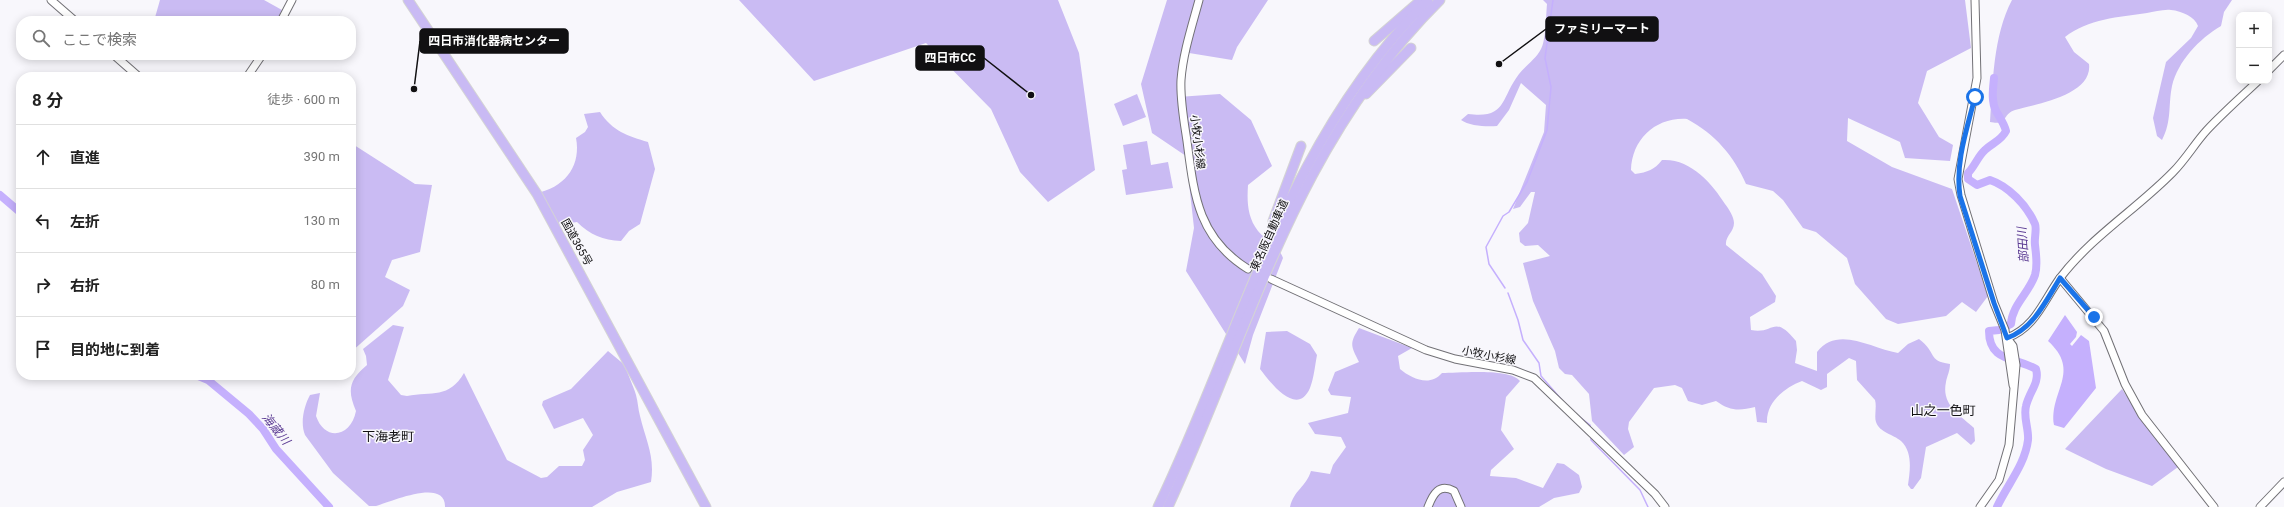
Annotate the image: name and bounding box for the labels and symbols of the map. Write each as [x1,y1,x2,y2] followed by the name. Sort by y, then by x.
[1546,17,1658,41] callout: ファミリーマート
[1554,22,1650,36] text: ファミリーマート
[420,29,568,53] callout: 四日市消化器病センター
[428,34,560,48] text: 四日市消化器病センター
[916,46,984,70] callout: 四日市CC
[924,51,976,65] text: 四日市CC
[1966,88,1984,106] route start
[1188,114,1207,170] street label: 小牧小杉線
[1248,197,1291,273] street label: 東名阪自動車道
[558,217,595,268] street label: 国道365号
[2015,225,2031,263] water label: 部田川
[2085,308,2103,326] route end
[1461,344,1517,367] street label: 小牧小杉線
[1910,403,1976,418] district label: 山之一色町
[259,411,294,449] water label: 海蔵川
[362,429,414,444] district label: 下海老町

